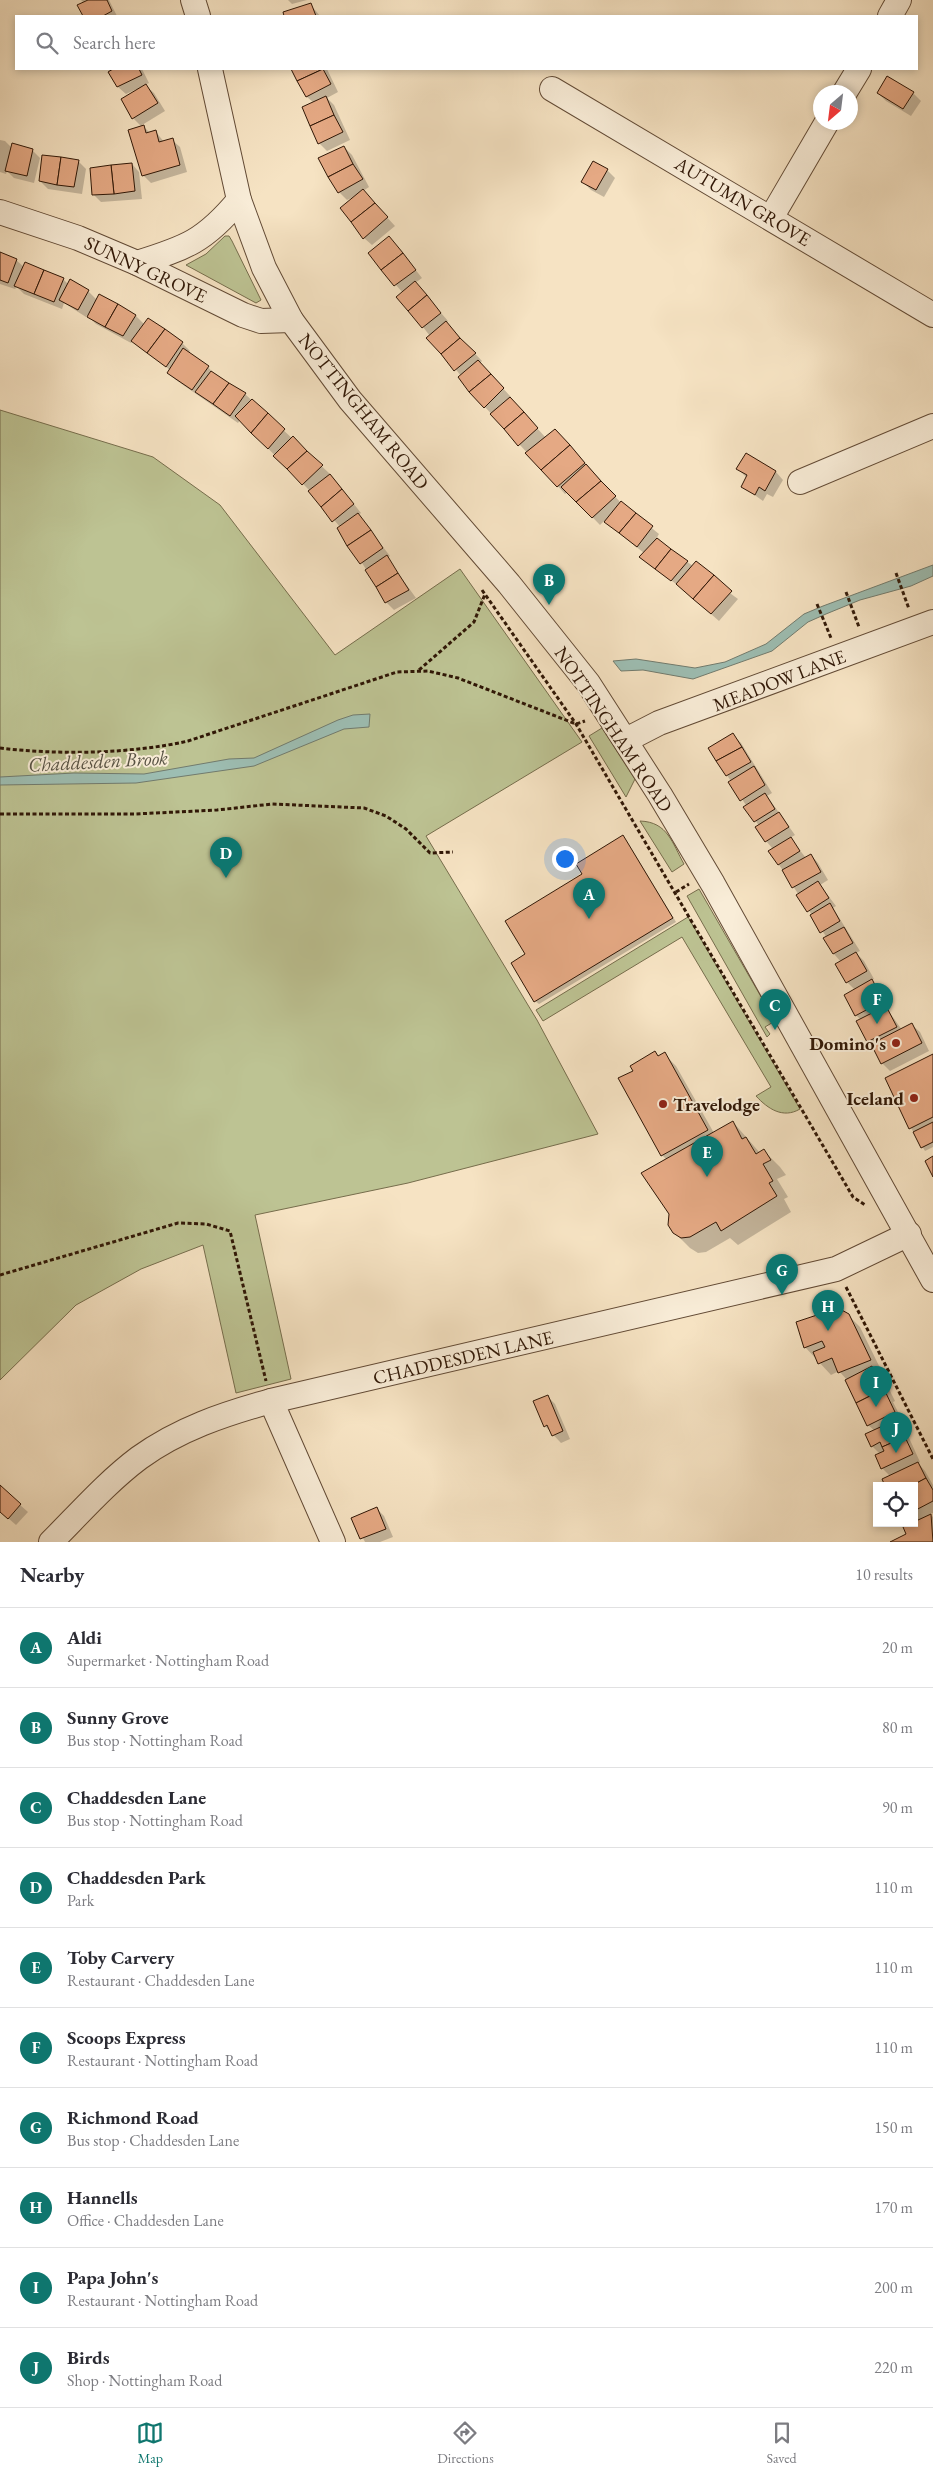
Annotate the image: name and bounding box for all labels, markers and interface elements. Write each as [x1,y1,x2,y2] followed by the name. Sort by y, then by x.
[15,15,918,70] search box
[33,29,61,57] icon: search
[73,30,155,55] text: Search here
[813,85,858,130] north arrow
[669,150,816,252] street label: AUTUMN GROVE
[80,230,211,309] street label: SUNNY GROVE
[293,328,434,495] street label: NOTTINGHAM ROAD
[533,564,565,605] pin: B
[549,642,678,817] street label: NOTTINGHAM ROAD
[709,644,849,717] street label: MEADOW LANE
[28,744,168,778] water label: Chaddesden Brook
[210,837,242,878] pin: D
[552,846,578,872] your location
[573,878,605,919] pin: A
[861,983,893,1024] pin: F
[759,989,791,1030] pin: C
[809,1031,886,1056] place label: Domino's
[890,1037,902,1049] marker: Domino's
[846,1086,904,1111] place label: Iceland
[673,1092,760,1117] place label: Travelodge
[908,1092,920,1104] marker: Iceland
[657,1098,669,1110] marker: Travelodge
[691,1136,723,1177] pin: E
[766,1254,798,1295] pin: G
[812,1290,844,1331] pin: H
[371,1325,556,1390] street label: CHADDESDEN LANE
[860,1366,892,1407] pin: I
[880,1412,912,1453] pin: J
[873,1482,918,1527] map controls
[873,1482,918,1527] button: locate
[20,1561,84,1588] text: Nearby
[855,1564,913,1585] text: 10 results
[67,1625,102,1650] text: Aldi
[30,1637,42,1658] text: A
[882,1637,913,1658] text: 20 m
[67,1650,269,1671] text: Supermarket · Nottingham Road
[67,1705,169,1730] text: Sunny Grove
[31,1717,41,1738] text: B
[882,1717,913,1738] text: 80 m
[67,1730,243,1751] text: Bus stop · Nottingham Road
[67,1785,206,1810] text: Chaddesden Lane
[30,1797,42,1818] text: C
[882,1797,913,1818] text: 90 m
[67,1810,243,1831] text: Bus stop · Nottingham Road
[67,1865,206,1890] text: Chaddesden Park
[30,1877,42,1898] text: D
[874,1877,913,1898] text: 110 m
[67,1890,94,1911] text: Park
[67,1945,174,1970] text: Toby Carvery
[31,1957,41,1978] text: E
[874,1957,913,1978] text: 110 m
[67,1970,254,1991] text: Restaurant · Chaddesden Lane
[67,2025,186,2050] text: Scoops Express
[32,2037,40,2058] text: F
[874,2037,913,2058] text: 110 m
[67,2050,258,2071] text: Restaurant · Nottingham Road
[67,2105,199,2130] text: Richmond Road
[30,2117,42,2138] text: G
[874,2117,913,2138] text: 150 m
[67,2130,239,2151] text: Bus stop · Chaddesden Lane
[67,2185,138,2210] text: Hannells
[30,2197,42,2218] text: H
[874,2197,913,2218] text: 170 m
[67,2210,224,2231] text: Office · Chaddesden Lane
[67,2265,158,2290] text: Papa John's
[33,2277,39,2298] text: I
[874,2277,913,2298] text: 200 m
[67,2290,258,2311] text: Restaurant · Nottingham Road
[67,2345,109,2370] text: Birds
[33,2357,39,2378] text: J
[874,2357,913,2378] text: 220 m
[67,2370,222,2391] text: Shop · Nottingham Road
[136,2419,164,2467] tab: Map
[437,2419,494,2467] tab: Directions
[767,2419,797,2467] tab: Saved

